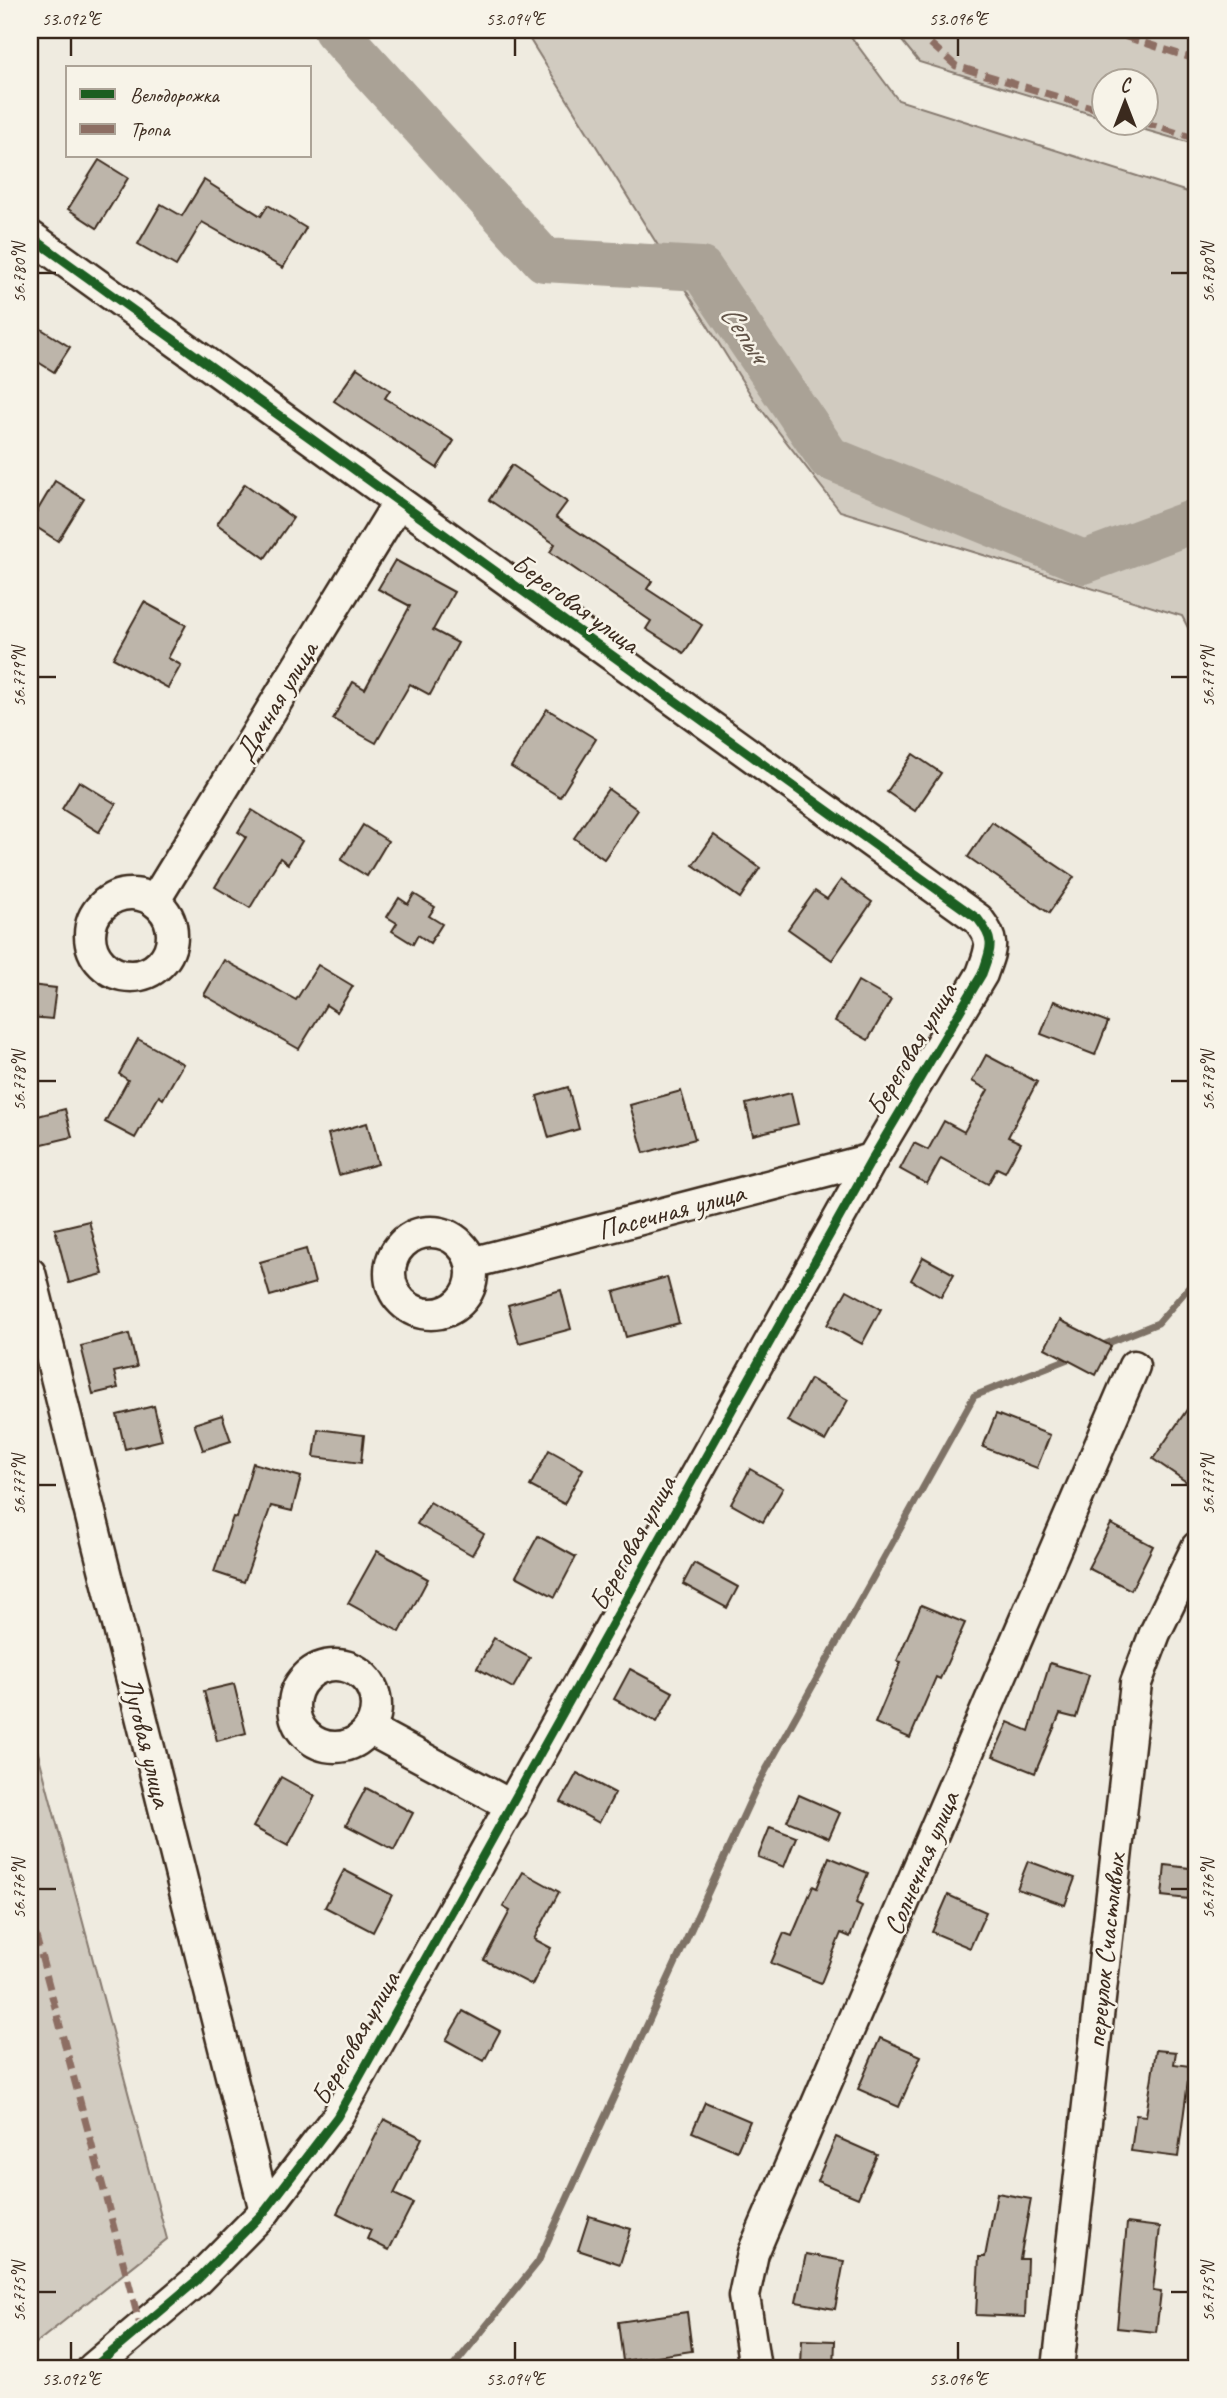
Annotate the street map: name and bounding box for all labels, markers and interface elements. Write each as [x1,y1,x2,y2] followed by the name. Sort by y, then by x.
[42,8,103,30] text: 53.092°E
[486,8,547,30] text: 53.094°E
[929,8,990,30] text: 53.096°E
[66,66,312,158] legend
[1090,66,1160,136] north arrow
[1120,74,1132,98] text: С
[130,82,220,108] text: Велодорожка
[130,116,171,142] text: Тропа
[8,240,30,303] text: 56.780°N
[1197,240,1219,303] text: 56.780°N
[712,297,781,374] water label: Сепыч
[506,545,648,662] street label: Береговая улица
[227,632,327,767] street label: Дачная улица
[8,644,30,707] text: 56.779°N
[1197,644,1219,707] text: 56.779°N
[858,975,965,1122] street label: Береговая улица
[8,1048,30,1111] text: 56.778°N
[1197,1048,1219,1111] text: 56.778°N
[594,1174,750,1247] street label: Пасечная улица
[8,1452,30,1515] text: 56.777°N
[1197,1452,1219,1515] text: 56.777°N
[581,1468,684,1617] street label: Береговая улица
[114,1673,181,1812] street label: Луговая улица
[875,1784,968,1940] street label: Солнечная улица
[1077,1850,1133,2050] street label: переулок Счастливых
[8,1856,30,1919] text: 56.776°N
[1197,1856,1219,1919] text: 56.776°N
[303,1963,408,2111] street label: Береговая улица
[8,2259,30,2322] text: 56.775°N
[1197,2259,1219,2322] text: 56.775°N
[42,2368,103,2390] text: 53.092°E
[486,2368,547,2390] text: 53.094°E
[929,2368,990,2390] text: 53.096°E

